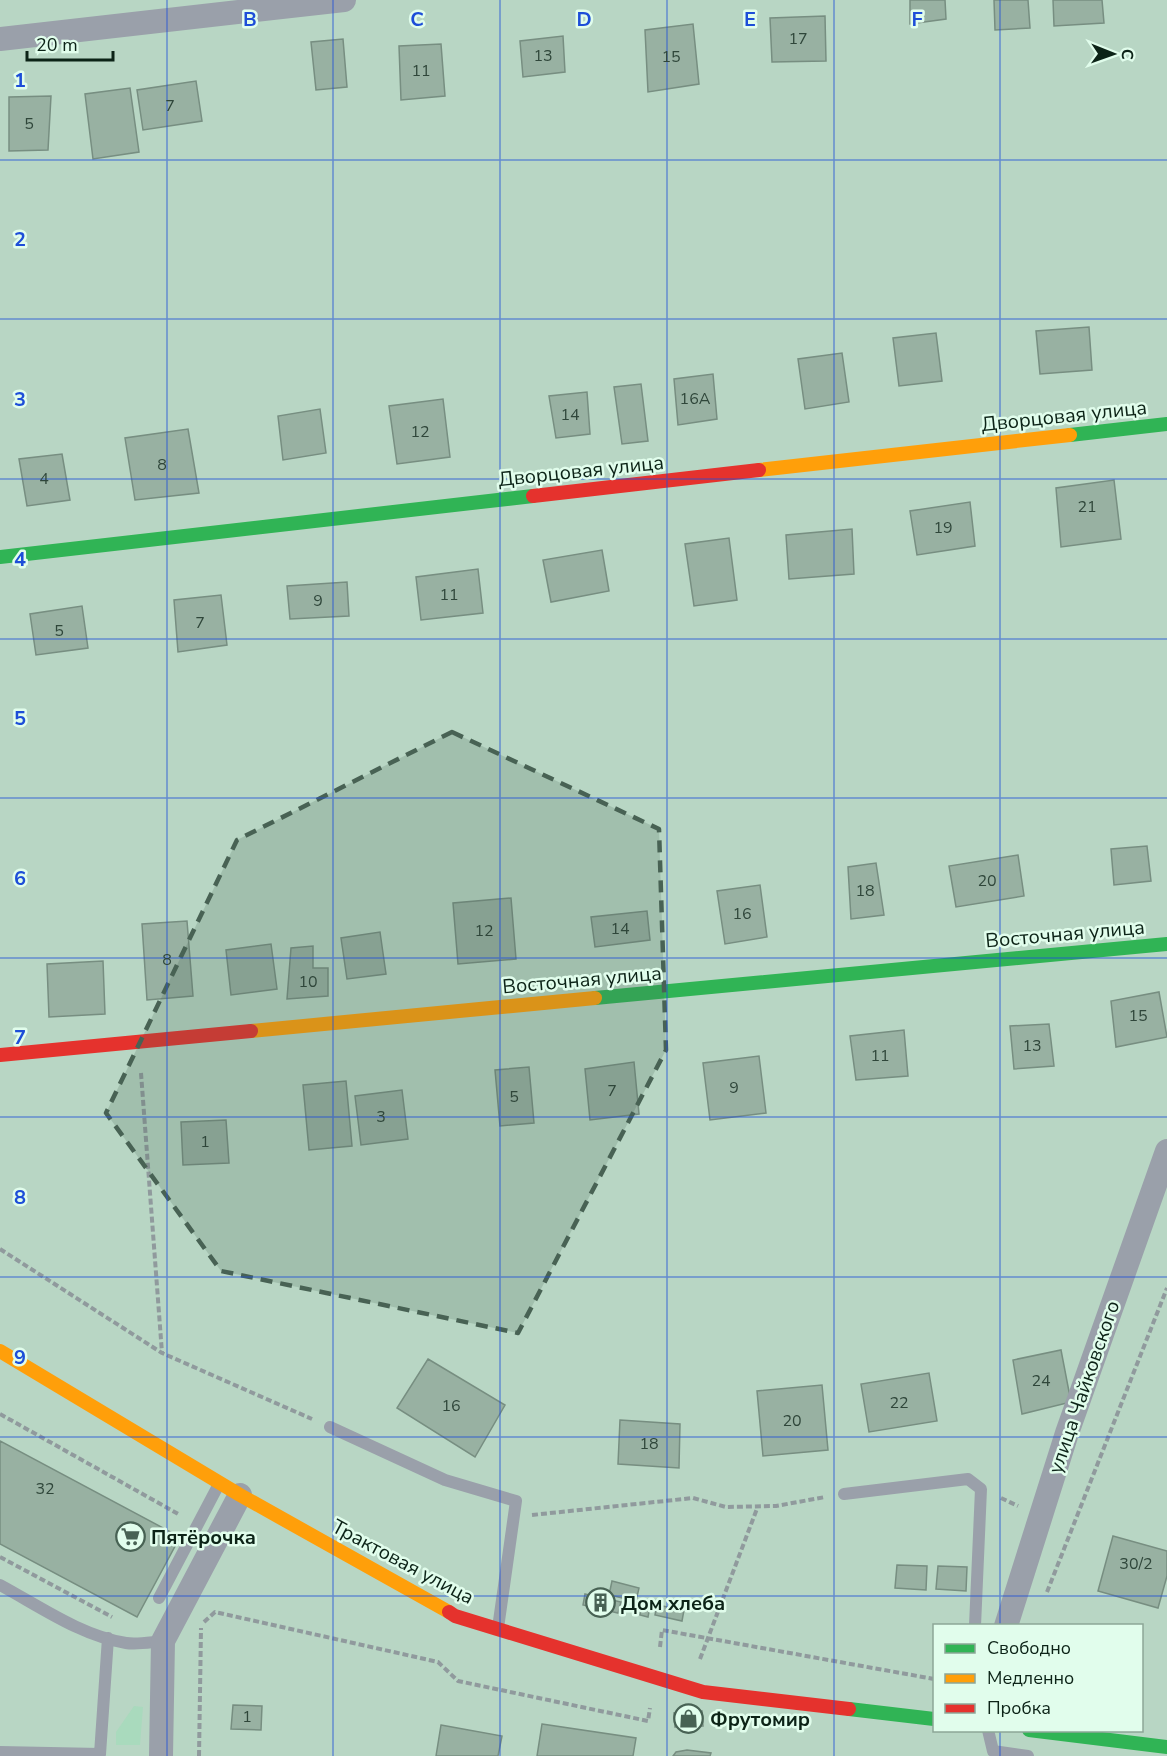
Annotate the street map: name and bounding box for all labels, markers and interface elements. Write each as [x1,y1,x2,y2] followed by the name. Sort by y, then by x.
[243,6,257,33] text: B
[410,6,424,33] text: C
[576,6,592,33] text: D
[744,6,756,33] text: E
[911,6,923,33] text: F
[27,24,112,62] scale bar
[1083,24,1143,84] north arrow
[788,28,808,50] house number: 17
[36,33,78,57] text: 20 m
[533,45,553,67] house number: 13
[661,46,681,68] house number: 15
[1116,49,1138,60] text: С
[411,60,431,82] house number: 11
[14,67,26,94] text: 1
[165,95,175,117] house number: 7
[24,113,34,135] house number: 5
[14,226,26,253] text: 2
[14,386,26,413] text: 3
[680,388,711,410] house number: 16А
[980,394,1148,438] street label: Дворцовая улица
[560,404,580,426] house number: 14
[410,421,430,443] house number: 12
[497,449,665,493] street label: Дворцовая улица
[157,454,167,476] house number: 8
[39,468,49,490] house number: 4
[1077,496,1097,518] house number: 21
[933,517,953,539] house number: 19
[14,546,26,573] text: 4
[439,584,459,606] house number: 11
[313,590,323,612] house number: 9
[195,612,205,634] house number: 7
[54,620,64,642] house number: 5
[14,705,26,732] text: 5
[14,865,26,892] text: 6
[977,870,997,892] house number: 20
[855,880,875,902] house number: 18
[732,903,752,925] house number: 16
[984,914,1146,954] street label: Восточная улица
[610,918,630,940] house number: 14
[474,920,494,942] house number: 12
[162,949,172,971] house number: 8
[501,960,663,1000] street label: Восточная улица
[298,971,318,993] house number: 10
[1128,1005,1148,1027] house number: 15
[14,1024,26,1051] text: 7
[1022,1035,1042,1057] house number: 13
[870,1045,890,1067] house number: 11
[729,1077,739,1099] house number: 9
[607,1080,617,1102] house number: 7
[509,1086,519,1108] house number: 5
[376,1106,386,1128] house number: 3
[200,1131,210,1153] house number: 1
[14,1184,26,1211] text: 8
[1042,1297,1126,1477] street label: улица Чайковского
[14,1344,26,1371] text: 9
[1031,1370,1051,1392] house number: 24
[889,1392,909,1414] house number: 22
[441,1395,461,1417] house number: 16
[782,1410,802,1432] house number: 20
[639,1433,659,1455] house number: 18
[35,1478,55,1500] house number: 32
[327,1513,479,1611] street label: Трактовая улица
[114,1521,146,1553] supermarket icon: Пятёрочка
[151,1524,256,1551] place label: Пятёрочка
[1119,1553,1153,1575] house number: 30/2
[584,1587,616,1619] building icon: Дом хлеба
[621,1590,725,1617] place label: Дом хлеба
[933,1624,1143,1732] legend
[987,1636,1071,1660] text: Свободно
[987,1666,1074,1690] text: Медленно
[987,1696,1051,1720] text: Пробка
[673,1703,705,1735] shop icon: Фрутомир
[242,1706,252,1728] house number: 1
[710,1706,810,1733] place label: Фрутомир

